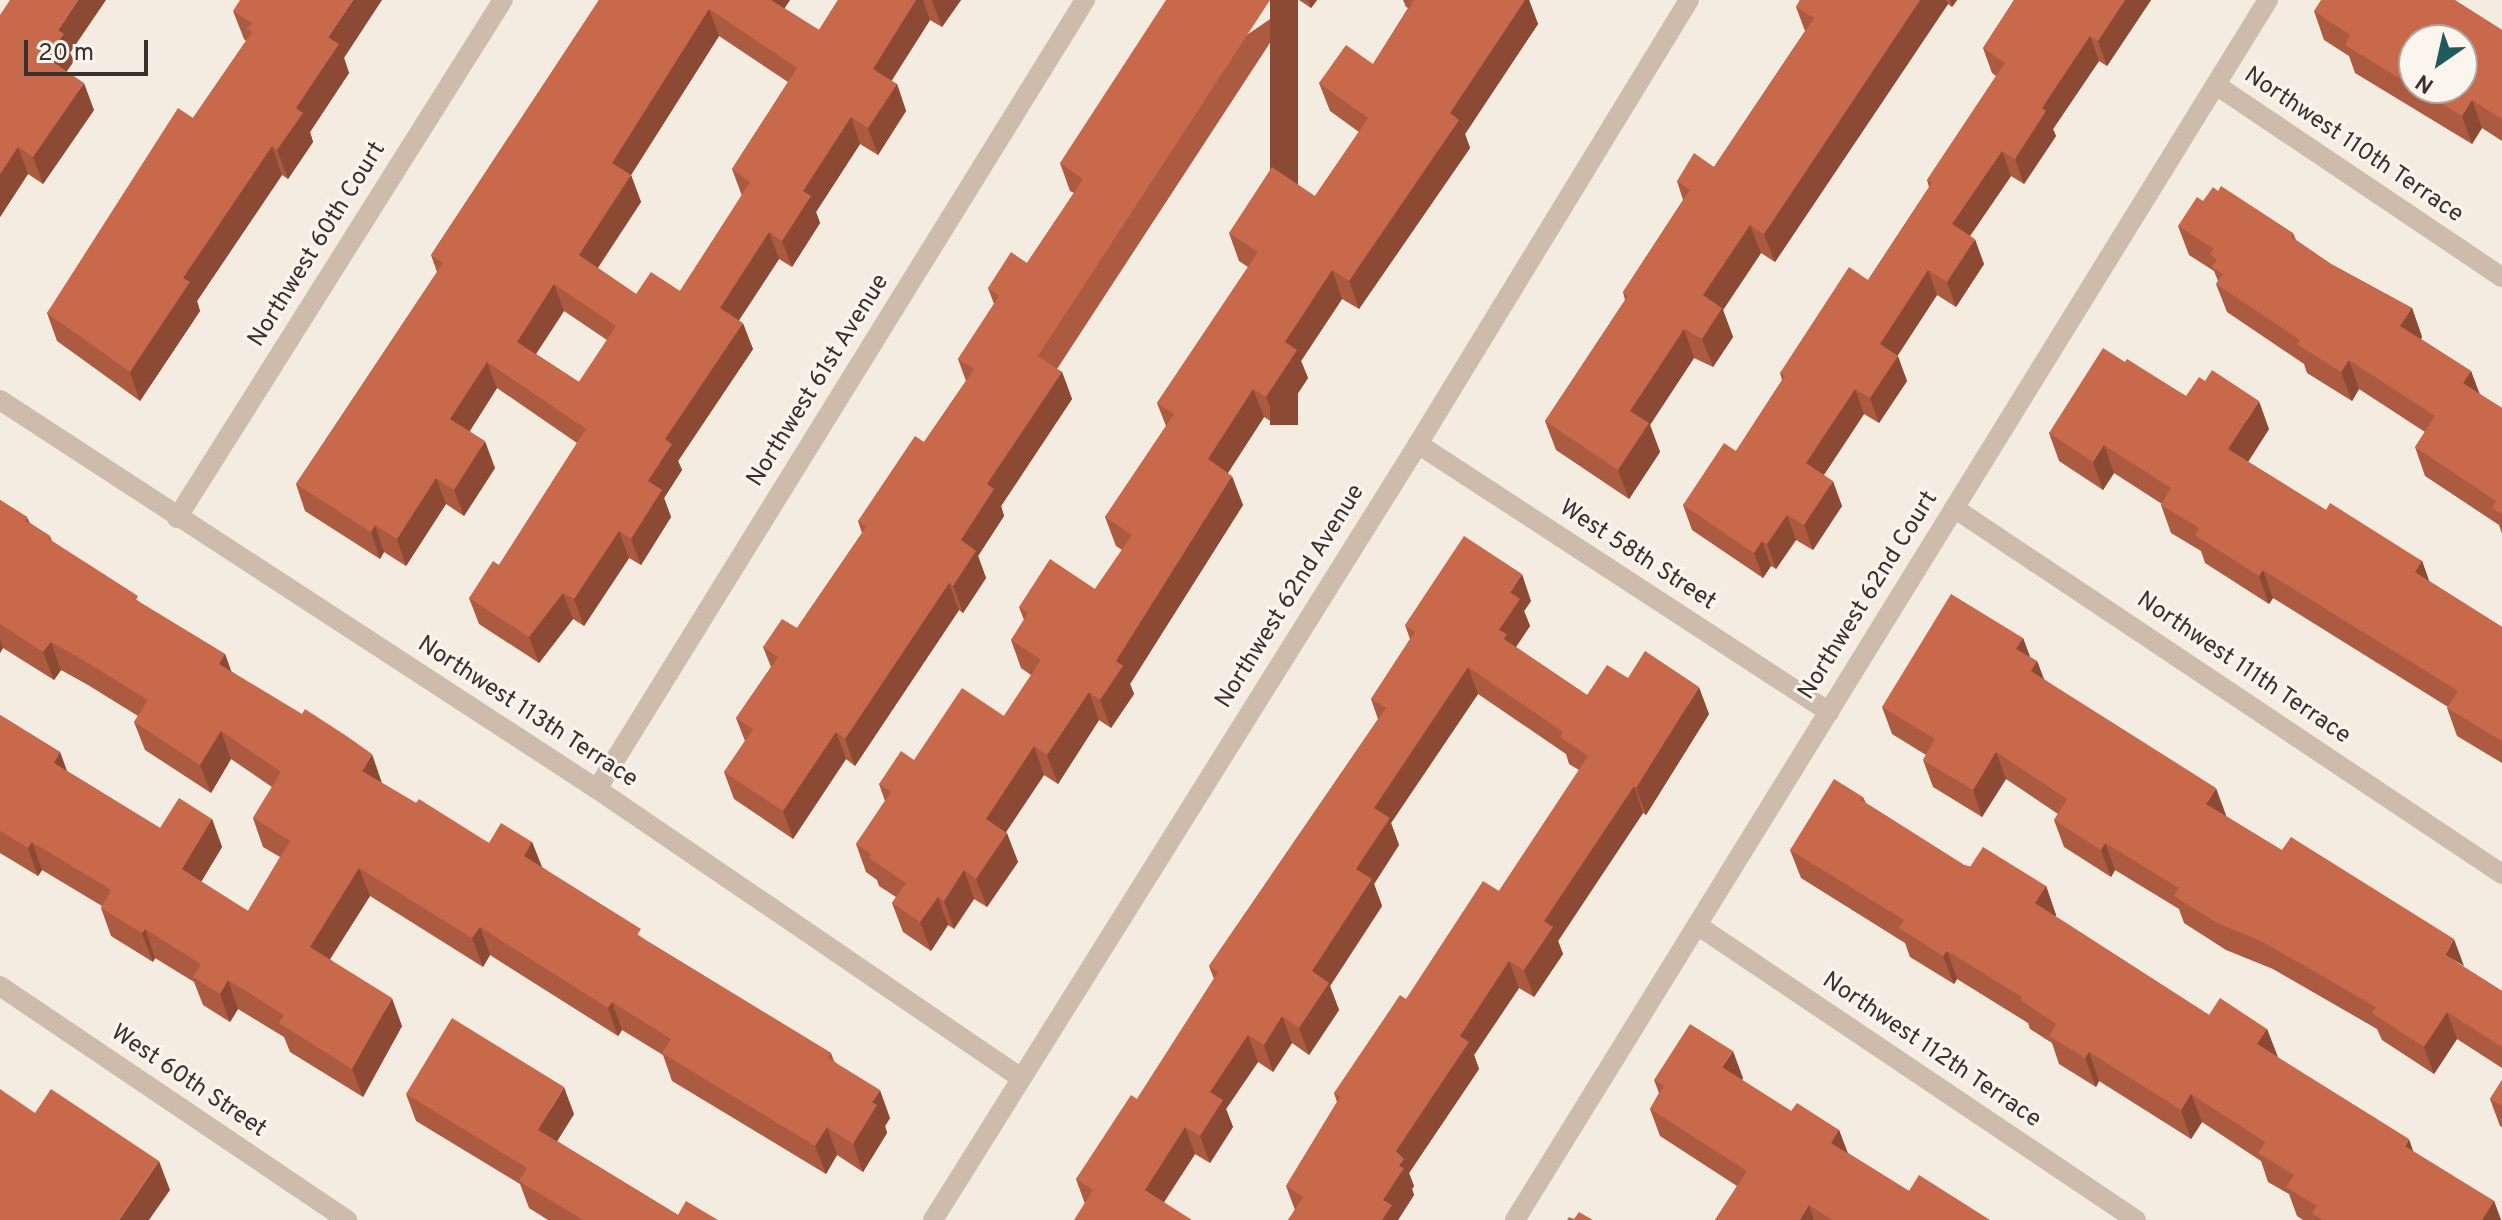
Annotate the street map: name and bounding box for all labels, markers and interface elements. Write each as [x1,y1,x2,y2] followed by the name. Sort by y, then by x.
[28,24,152,74] scale bar
[2398,24,2478,104] north arrow
[38,39,94,69] text: 20 m
[2237,62,2469,230] street label: Northwest 110th Terrace
[243,137,393,353] street label: Northwest 60th Court
[742,269,896,493] street label: Northwest 61st Avenue
[1210,479,1372,715] street label: Northwest 62nd Avenue
[1793,486,1945,706] street label: Northwest 62nd Court
[1553,495,1721,617] street label: West 58th Street
[2130,586,2356,752] street label: Northwest 111th Terrace
[411,631,643,795] street label: Northwest 113th Terrace
[1816,967,2046,1135] street label: Northwest 112th Terrace
[105,1019,271,1145] street label: West 60th Street

